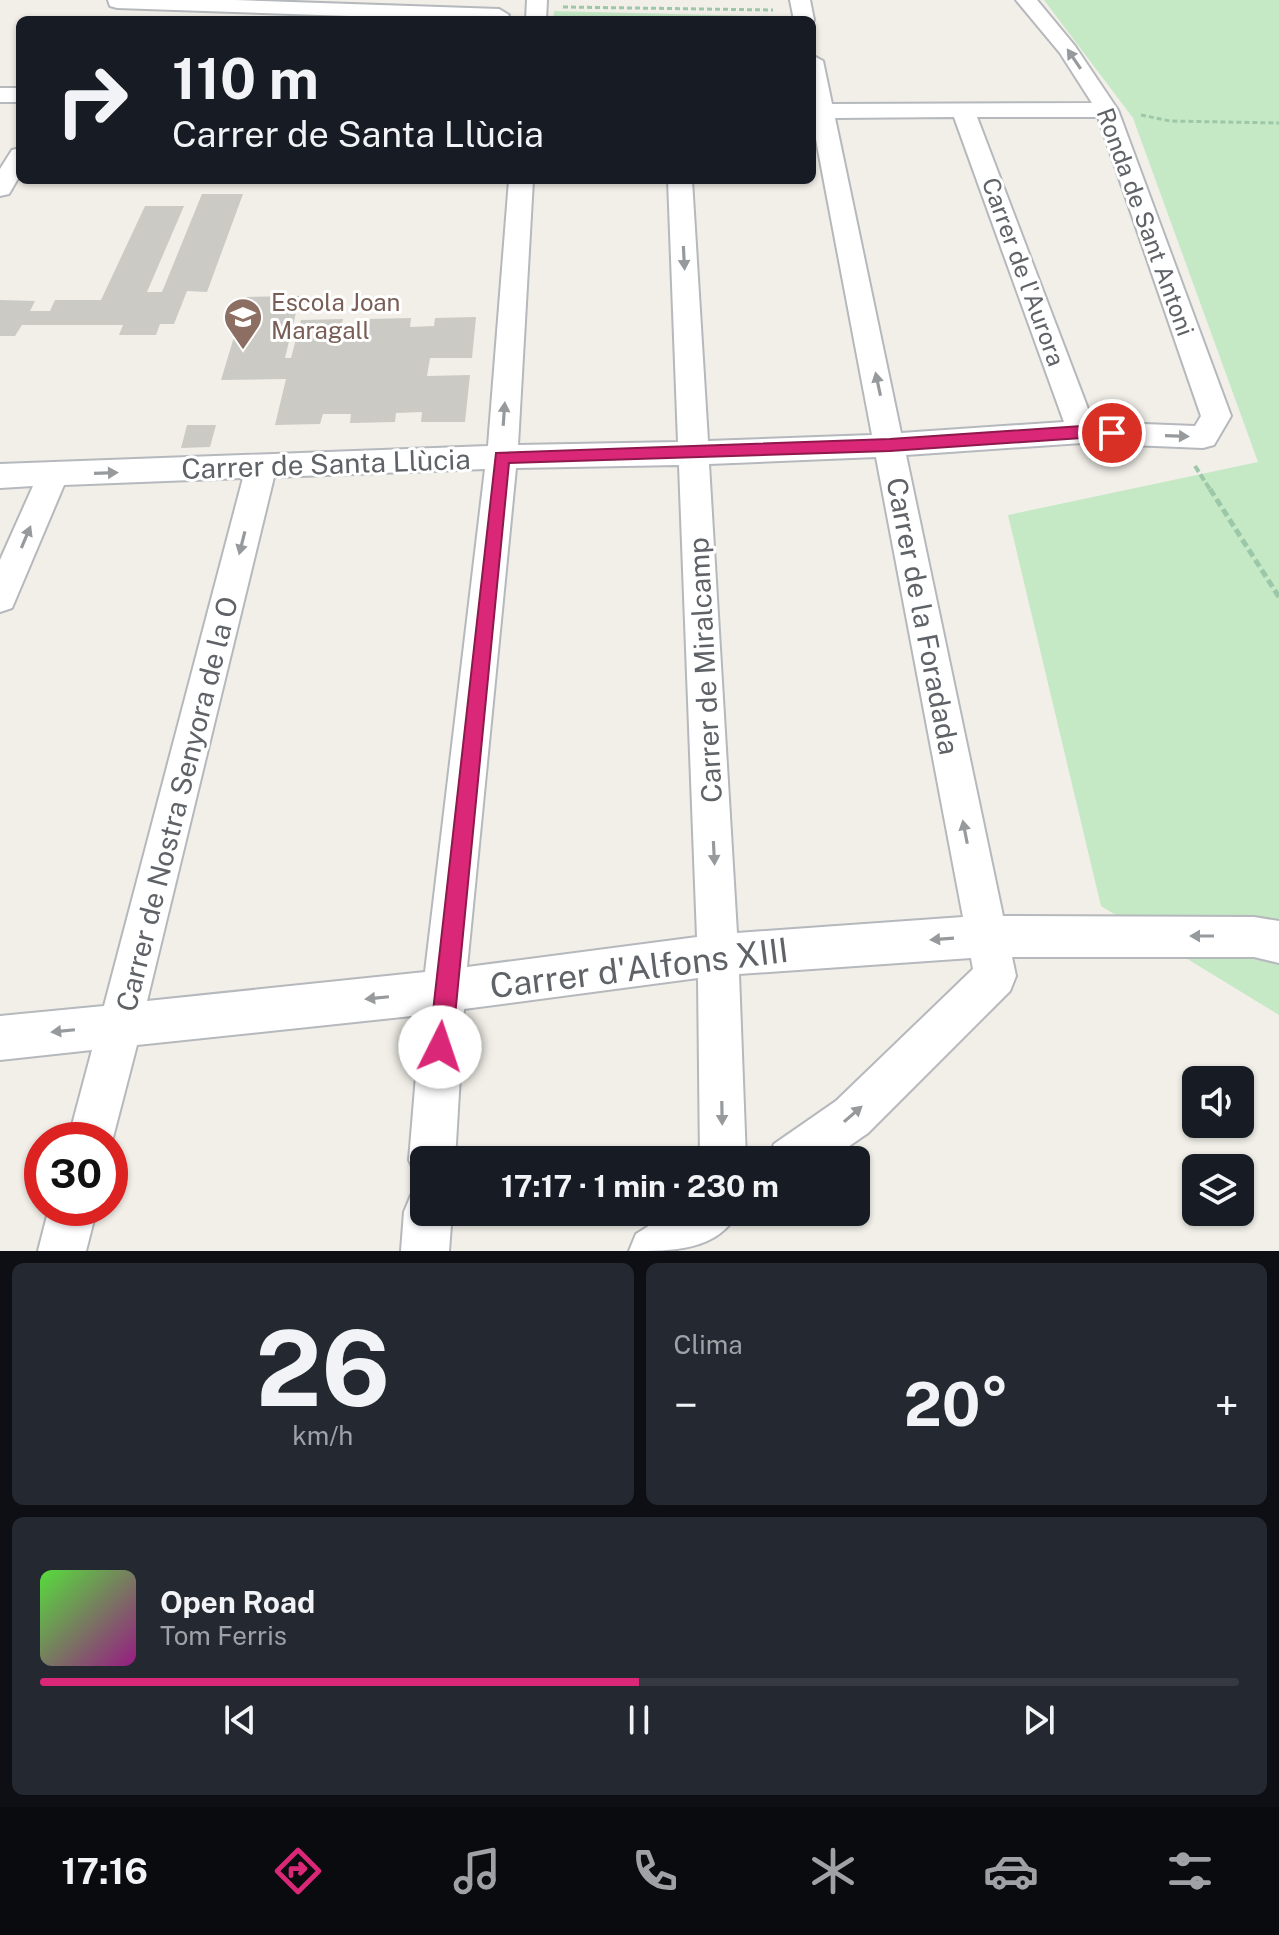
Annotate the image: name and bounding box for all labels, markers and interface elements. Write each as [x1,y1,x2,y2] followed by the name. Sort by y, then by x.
[172,46,319,112] text: 110 m
[40,48,144,152] icon: right
[1067,48,1081,70] one-way arrow
[1092,104,1200,339] street label: Ronda de Sant Antoni
[172,113,544,155] text: Carrer de Santa Llùcia
[977,174,1071,370] street label: Carrer de l'Aurora
[678,246,691,271] one-way arrow
[271,288,400,344] place label: Escola Joan Maragall
[222,296,264,351] school or university icon: Escola Joan Maragall
[871,372,884,397] one-way arrow
[1078,399,1146,467] pin
[498,401,511,426] one-way arrow
[1090,411,1134,455] icon: arrive
[1165,429,1190,442] one-way arrow
[181,442,471,485] street label: Carrer de Santa Llùcia
[94,467,119,480] one-way arrow
[880,475,967,757] street label: Carrer de la Foradada
[20,525,33,549] one-way arrow
[235,531,248,556] one-way arrow
[681,536,728,804] street label: Carrer de Miralcamp
[109,593,244,1015] street label: Carrer de Nostra Senyora de la O
[958,819,970,844] one-way arrow
[707,841,720,866] one-way arrow
[488,930,790,1006] street label: Carrer d'Alfons XIII
[1189,930,1214,942] one-way arrow
[929,933,954,946] one-way arrow
[364,992,389,1005] one-way arrow
[398,1005,482,1089] position arrow
[50,1025,75,1038] one-way arrow
[1182,1066,1254,1226] map controls
[1182,1066,1254,1138] button: sound
[716,1101,728,1126] one-way arrow
[843,1106,862,1124] one-way arrow
[24,1122,128,1226] speed limit sign: 30
[1182,1154,1254,1226] button: layers
[501,1168,779,1204] text: 17:17 · 1 min · 230 m
[255,1307,390,1429] text: 26
[674,1329,743,1360] text: Clima
[904,1369,1009,1440] text: 20°
[674,1379,698,1431] text: −
[1215,1379,1239,1431] text: +
[292,1420,353,1451] text: km/h
[160,1584,315,1620] text: Open Road
[160,1620,287,1651] text: Tom Ferris
[218,1698,262,1742] icon: previous
[617,1698,661,1742] icon: pause
[1017,1698,1061,1742] icon: next
[270,1843,326,1899] icon: directions
[449,1843,505,1899] icon: music
[627,1843,683,1899] icon: phone
[805,1843,861,1899] icon: climate
[983,1843,1039,1899] icon: car
[1162,1843,1218,1899] icon: filters
[61,1850,148,1892] text: 17:16

